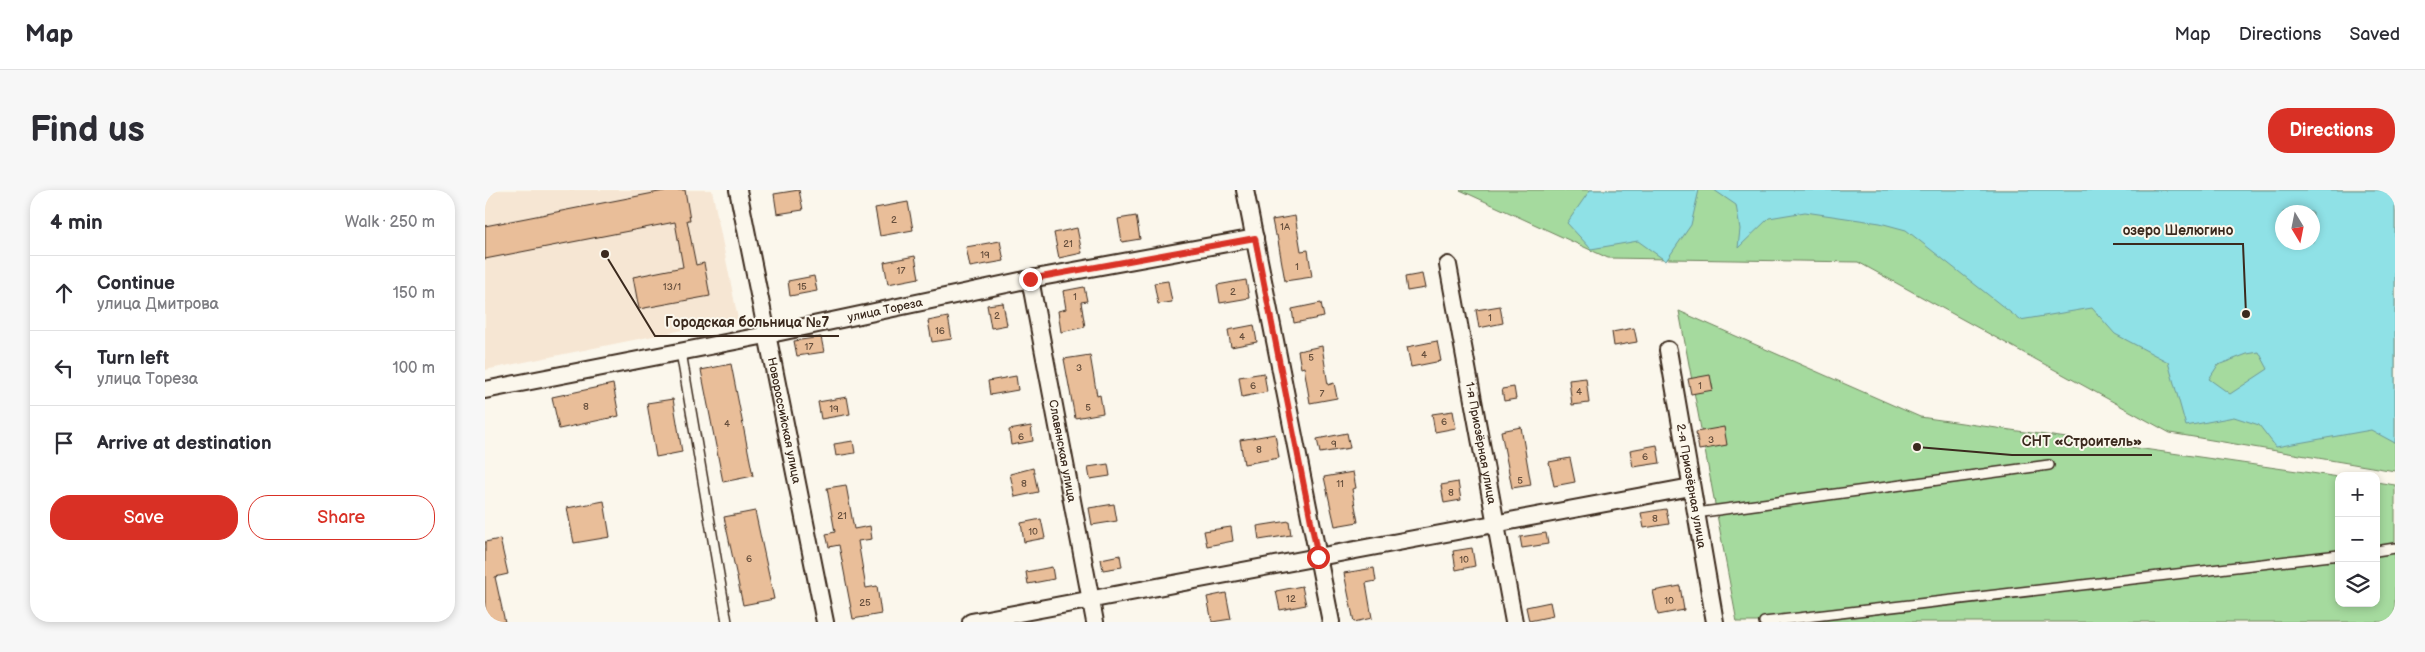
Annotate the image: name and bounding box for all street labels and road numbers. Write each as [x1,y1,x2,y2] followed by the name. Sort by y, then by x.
[846,295,924,325] street label: улица Тореза
[764,356,804,485] street label: Новороссийская улица
[1462,381,1499,505] street label: 1-я Приозёрная улица
[1045,398,1079,504] street label: Славянская улица
[1673,423,1709,550] street label: 2-я Приозёрная улица

